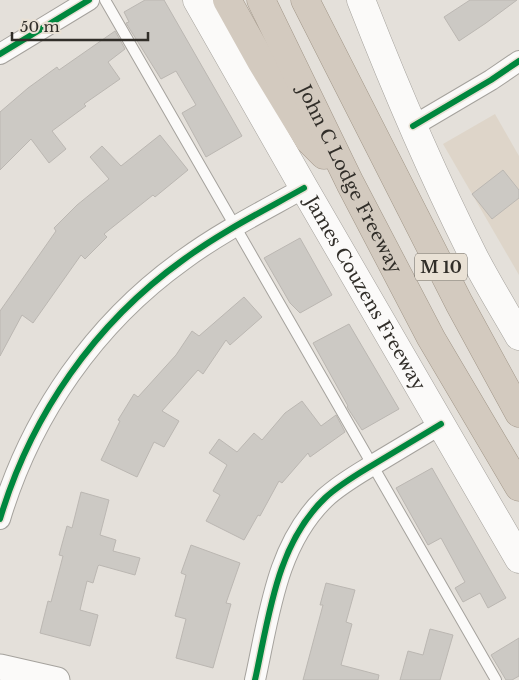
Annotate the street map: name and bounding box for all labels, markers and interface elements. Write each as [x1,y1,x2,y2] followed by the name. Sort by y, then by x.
[12,10,149,42] scale bar
[20,17,60,36] text: 50 m
[292,80,407,278] street label: John C Lodge Freeway
[299,190,430,395] street label: James Couzens Freeway
[415,253,467,280] road number: M 10

